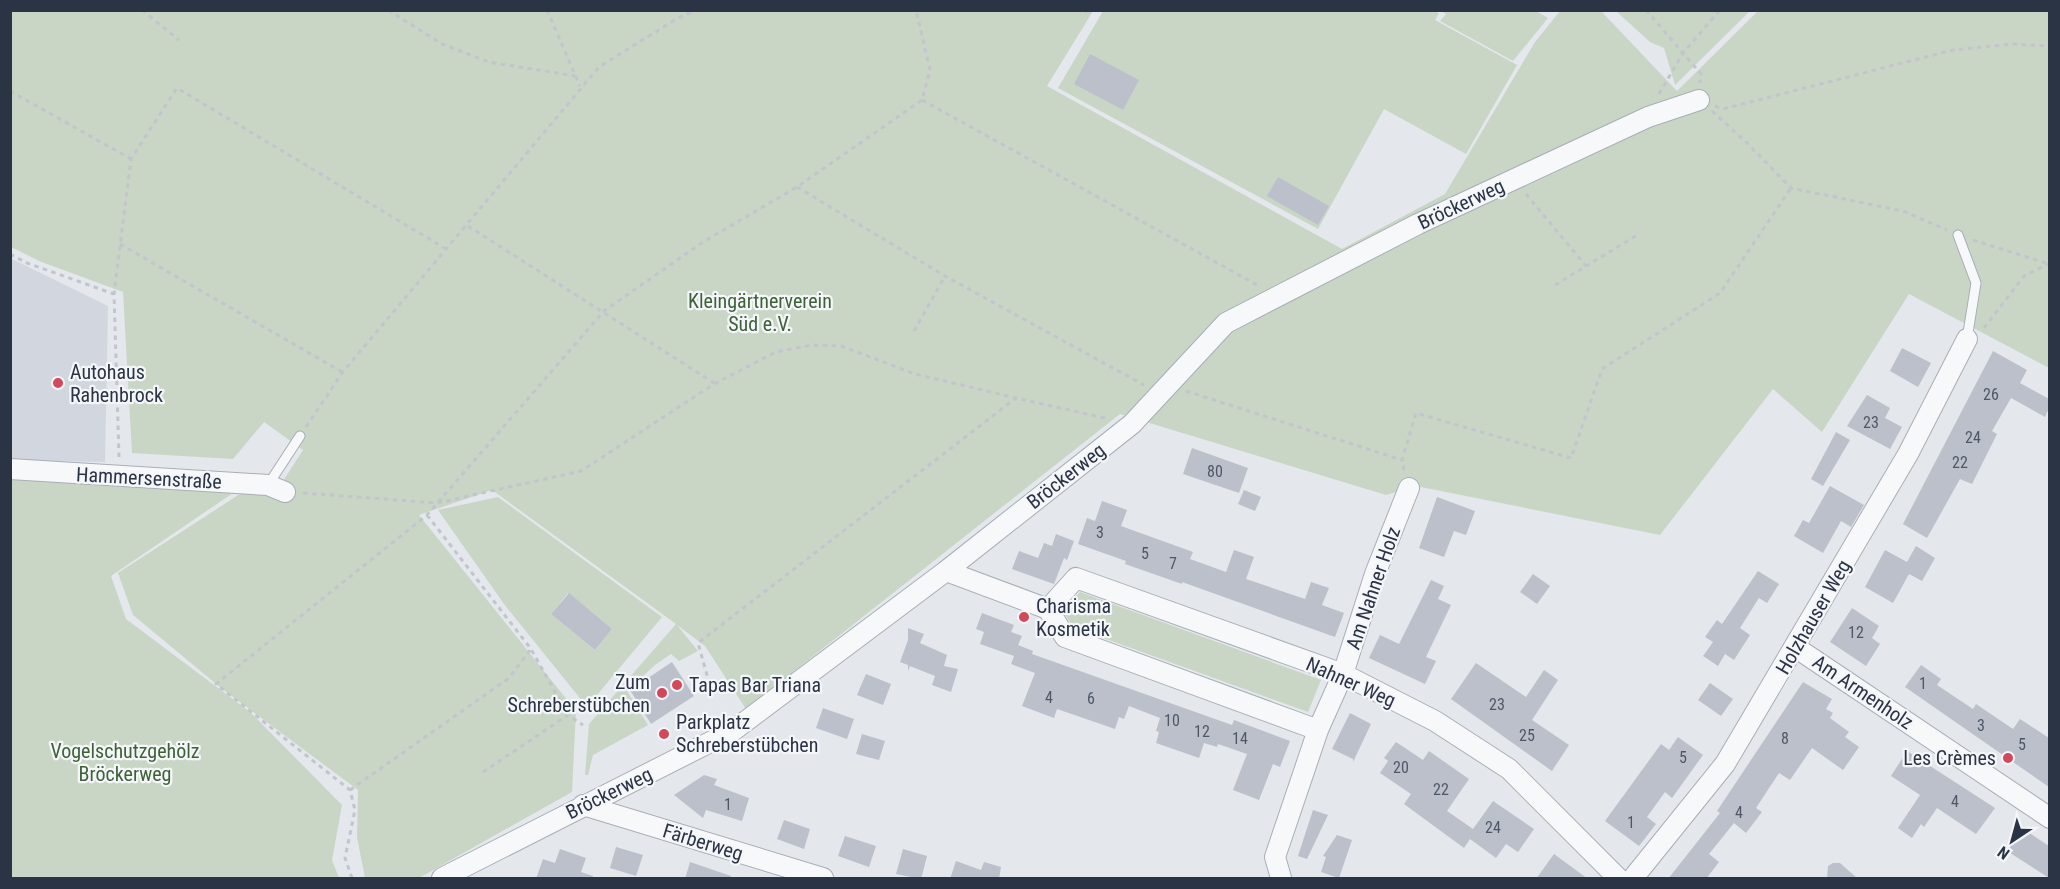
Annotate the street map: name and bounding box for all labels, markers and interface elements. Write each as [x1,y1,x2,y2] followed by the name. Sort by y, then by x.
[1414,174,1508,234] street label: Bröckerweg
[688,289,832,336] park label: Kleingärtnerverein Süd e.V.
[70,360,163,407] place label: Autohaus Rahenbrock
[51,376,65,390] marker: Autohaus Rahenbrock
[1983,385,1999,404] house number: 26
[1863,413,1879,432] house number: 23
[1965,428,1981,447] house number: 24
[1022,438,1110,514] street label: Bröckerweg
[1952,453,1968,472] house number: 22
[76,462,222,494] street label: Hammersenstraße
[1207,462,1223,481] house number: 80
[1096,523,1104,542] house number: 3
[1341,523,1405,653] street label: Am Nahner Holz
[1141,544,1149,563] house number: 5
[1169,554,1177,573] house number: 7
[1771,556,1855,678] street label: Holzhauser Weg
[1036,594,1111,641] place label: Charisma Kosmetik
[1017,610,1031,624] marker: Charisma Kosmetik
[1848,623,1864,642] house number: 12
[1808,650,1918,734] street label: Am Armenholz
[1302,652,1400,712] street label: Nahner Weg
[508,670,650,717] place label: Zum Schreberstübchen
[689,673,821,697] place label: Tapas Bar Triana
[1919,674,1927,693] house number: 1
[670,678,684,692] marker: Tapas Bar Triana
[655,686,669,700] marker: Zum Schreberstübchen
[1045,688,1053,707] house number: 4
[1087,689,1095,708] house number: 6
[1489,695,1505,714] house number: 23
[676,710,818,757] place label: Parkplatz Schreberstübchen
[1164,711,1180,730] house number: 10
[1977,716,1985,735] house number: 3
[1194,722,1210,741] house number: 12
[1519,726,1535,745] house number: 25
[657,727,671,741] marker: Parkplatz Schreberstübchen
[1232,729,1248,748] house number: 14
[1781,729,1789,748] house number: 8
[2018,735,2026,754] house number: 5
[50,739,200,786] park label: Vogelschutzgehölz Bröckerweg
[1903,746,1996,770] place label: Les Crèmes
[1679,748,1687,767] house number: 5
[2001,751,2015,765] marker: Les Crèmes
[1393,758,1409,777] house number: 20
[562,762,656,824] street label: Bröckerweg
[1433,780,1449,799] house number: 22
[1951,792,1959,811] house number: 4
[724,795,732,814] house number: 1
[1735,803,1743,822] house number: 4
[1982,811,2042,871] north arrow
[1627,813,1635,832] house number: 1
[660,818,746,866] street label: Färberweg
[1485,818,1501,837] house number: 24
[1994,842,2013,863] text: N

